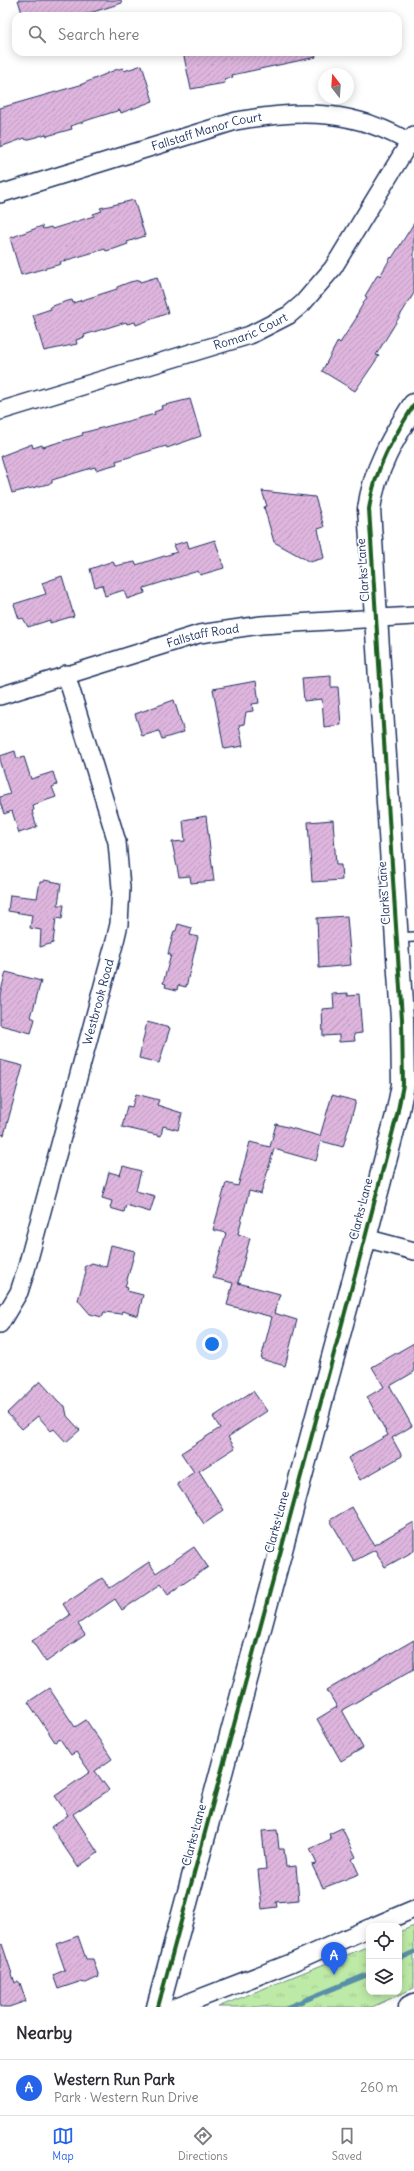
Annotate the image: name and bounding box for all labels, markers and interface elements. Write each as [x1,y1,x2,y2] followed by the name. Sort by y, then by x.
[12,12,402,56] search box
[26,23,48,45] icon: search
[58,25,139,44] text: Search here
[318,68,354,104] north arrow
[149,109,263,154] street label: Fallstaff Manor Court
[212,309,290,353] street label: Romaric Court
[353,538,372,602] street label: Clarks Lane
[165,620,240,651] street label: Fallstaff Road
[374,861,393,925] street label: Clarks Lane
[79,957,117,1046] street label: Westbrook Road
[346,1176,375,1241] street label: Clarks Lane
[202,1334,222,1354] your location
[261,1489,292,1554] street label: Clarks Lane
[178,1802,209,1867] street label: Clarks Lane
[366,1923,402,1995] map controls
[366,1923,402,1959] button: locate
[321,1942,347,1975] pin: A
[366,1959,402,1995] button: layers
[16,2022,72,2044] text: Nearby
[54,2070,175,2089] text: Western Run Park
[25,2079,33,2096] text: A
[360,2079,398,2096] text: 260 m
[54,2089,199,2106] text: Park · Western Run Drive
[52,2125,74,2163] tab: Map
[178,2125,228,2163] tab: Directions
[332,2125,362,2163] tab: Saved

